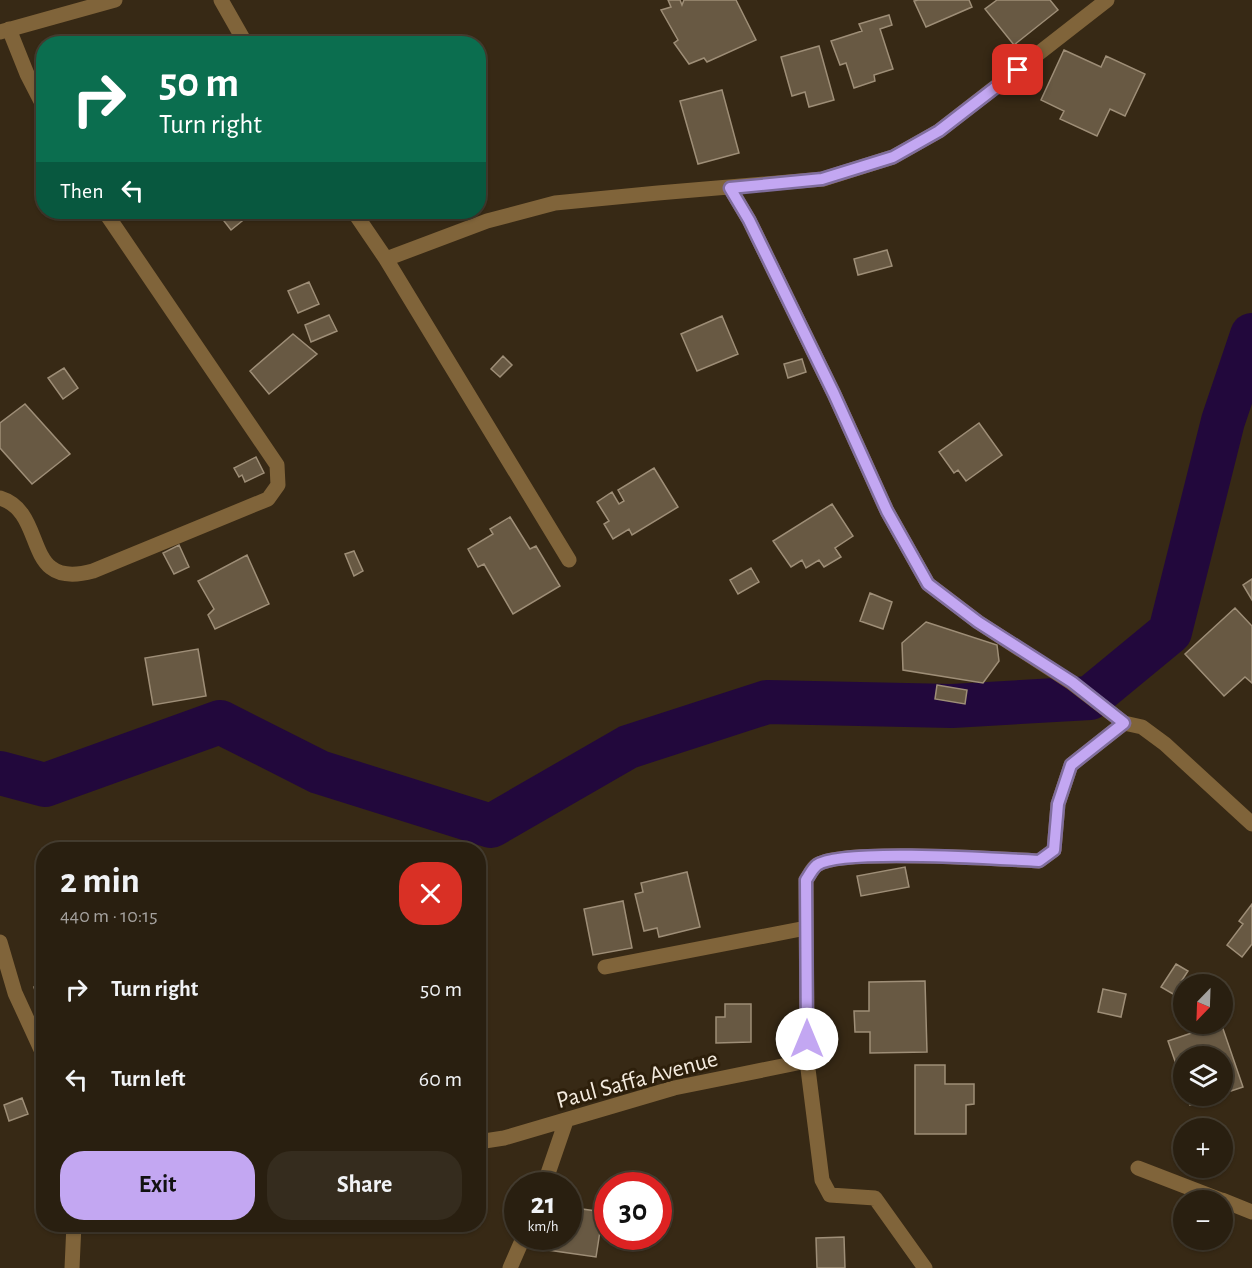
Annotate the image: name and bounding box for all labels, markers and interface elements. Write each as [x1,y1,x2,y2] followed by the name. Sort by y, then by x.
[992,44,1043,95] pin
[1001,53,1034,86] icon: arrive
[60,60,138,138] icon: right
[159,62,239,104] text: 50 m
[159,111,262,138] text: Turn right
[116,174,149,207] icon: left
[60,180,104,202] text: Then
[399,862,462,925] button: close
[60,863,140,899] text: 2 min
[60,906,158,926] text: 440 m · 10:15
[60,973,93,1006] icon: right
[1173,974,1233,1034] north arrow
[1173,974,1233,1250] map controls
[111,978,198,1000] text: Turn right
[420,978,462,1000] text: 50 m
[775,1007,839,1071] position arrow
[1173,1046,1233,1106] button: layers
[554,1047,721,1113] street label: Paul Saffa Avenue
[60,1063,93,1096] icon: left
[111,1068,185,1090] text: Turn left
[419,1068,462,1090] text: 60 m
[1173,1118,1233,1178] button: +
[60,1151,255,1220] button: Exit
[267,1151,462,1220] button: Share
[594,1172,672,1250] speed limit sign: 30
[531,1189,555,1219] text: 21
[1173,1190,1233,1250] button: −
[528,1219,558,1234] text: km/h

